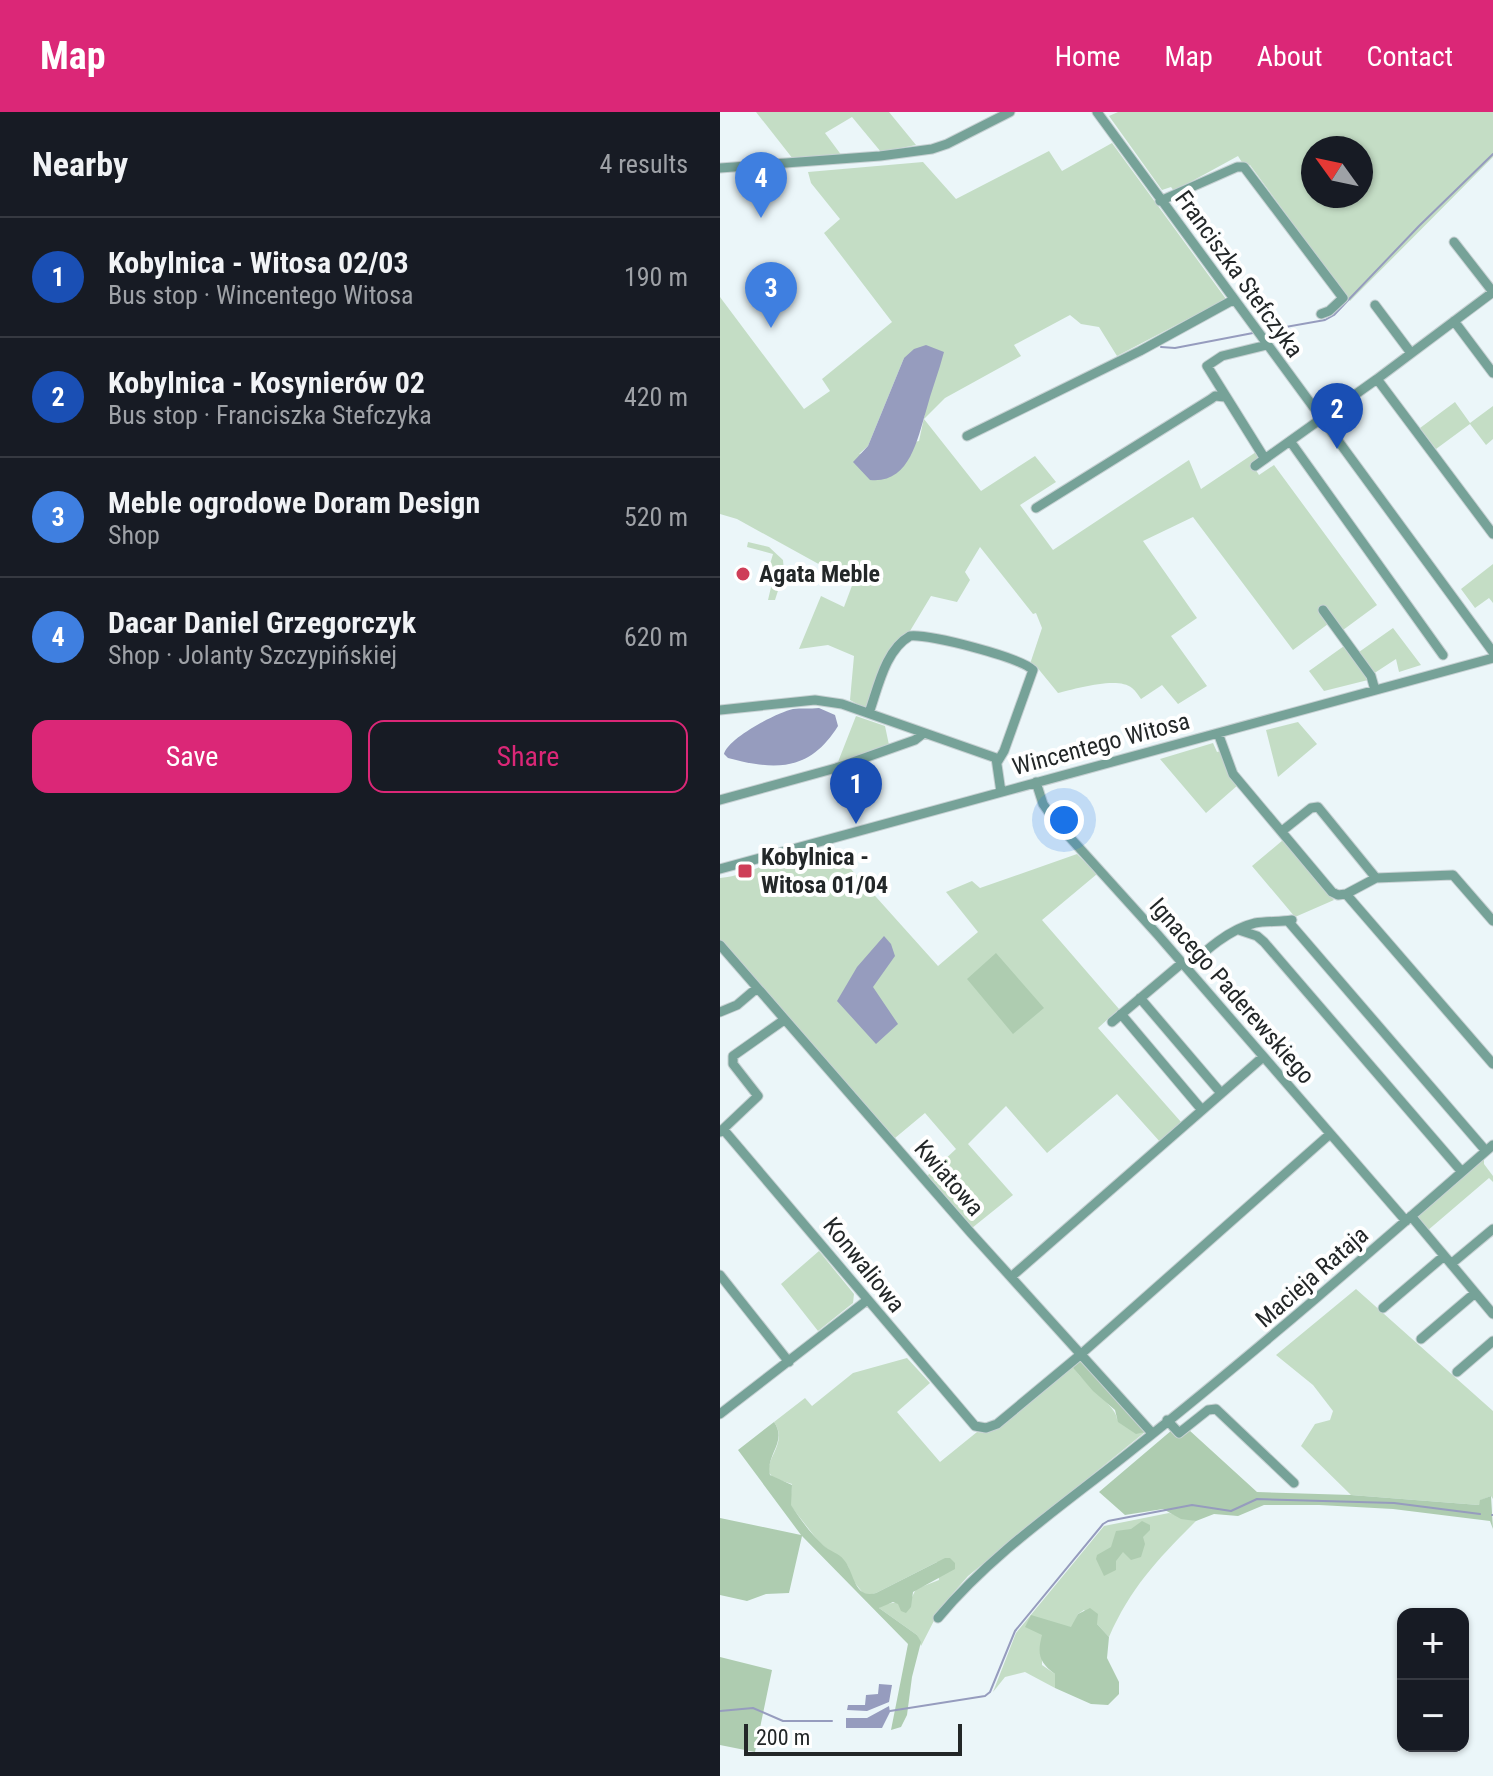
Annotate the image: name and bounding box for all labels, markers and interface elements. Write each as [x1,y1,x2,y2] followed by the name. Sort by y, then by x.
[40,34,106,78] text: Map
[1055,40,1120,73] text: Home
[1164,40,1213,73] text: Map
[1257,40,1323,73] text: About
[1367,40,1453,73] text: Contact
[1301,136,1373,208] north arrow
[32,144,128,184] text: Nearby
[599,149,688,179] text: 4 results
[735,152,787,218] pin: 4
[1169,185,1309,363] street label: Franciszka Stefczyka
[108,245,409,280] text: Kobylnica - Witosa 02/03
[51,262,65,292] text: 1
[624,262,688,292] text: 190 m
[745,262,797,328] pin: 3
[108,280,413,310] text: Bus stop · Wincentego Witosa
[108,365,425,400] text: Kobylnica - Kosynierów 02
[51,382,65,412] text: 2
[624,382,688,412] text: 420 m
[1311,383,1363,449] pin: 2
[108,400,432,430] text: Bus stop · Franciszka Stefczyka
[108,485,480,520] text: Meble ogrodowe Doram Design
[51,502,65,532] text: 3
[624,502,688,532] text: 520 m
[108,520,160,550] text: Shop
[759,560,880,588] place label: Agata Meble
[734,565,752,583] marker: Agata Meble
[108,605,416,640] text: Dacar Daniel Grzegorczyk
[51,622,65,652] text: 4
[624,622,688,652] text: 620 m
[108,640,397,670] text: Shop · Jolanty Szczypińskiej
[1009,707,1193,781] street label: Wincentego Witosa
[32,720,352,793] button: Save
[368,720,688,793] button: Share
[830,758,882,824] pin: 1
[1044,800,1084,840] your location
[761,843,888,899] place label: Kobylnica - Witosa 01/04
[736,862,754,880] marker: Kobylnica - Witosa 01/04
[1144,892,1320,1090] street label: Ignacego Paderewskiego
[909,1134,989,1222] street label: Kwiatowa
[817,1212,911,1318] street label: Konwaliowa
[1250,1221,1374,1333] street label: Macieja Rataja
[1397,1608,1469,1752] map controls
[1397,1608,1469,1680] button: +
[1397,1680,1469,1752] button: −
[744,1720,962,1756] scale bar
[756,1725,810,1750] text: 200 m

